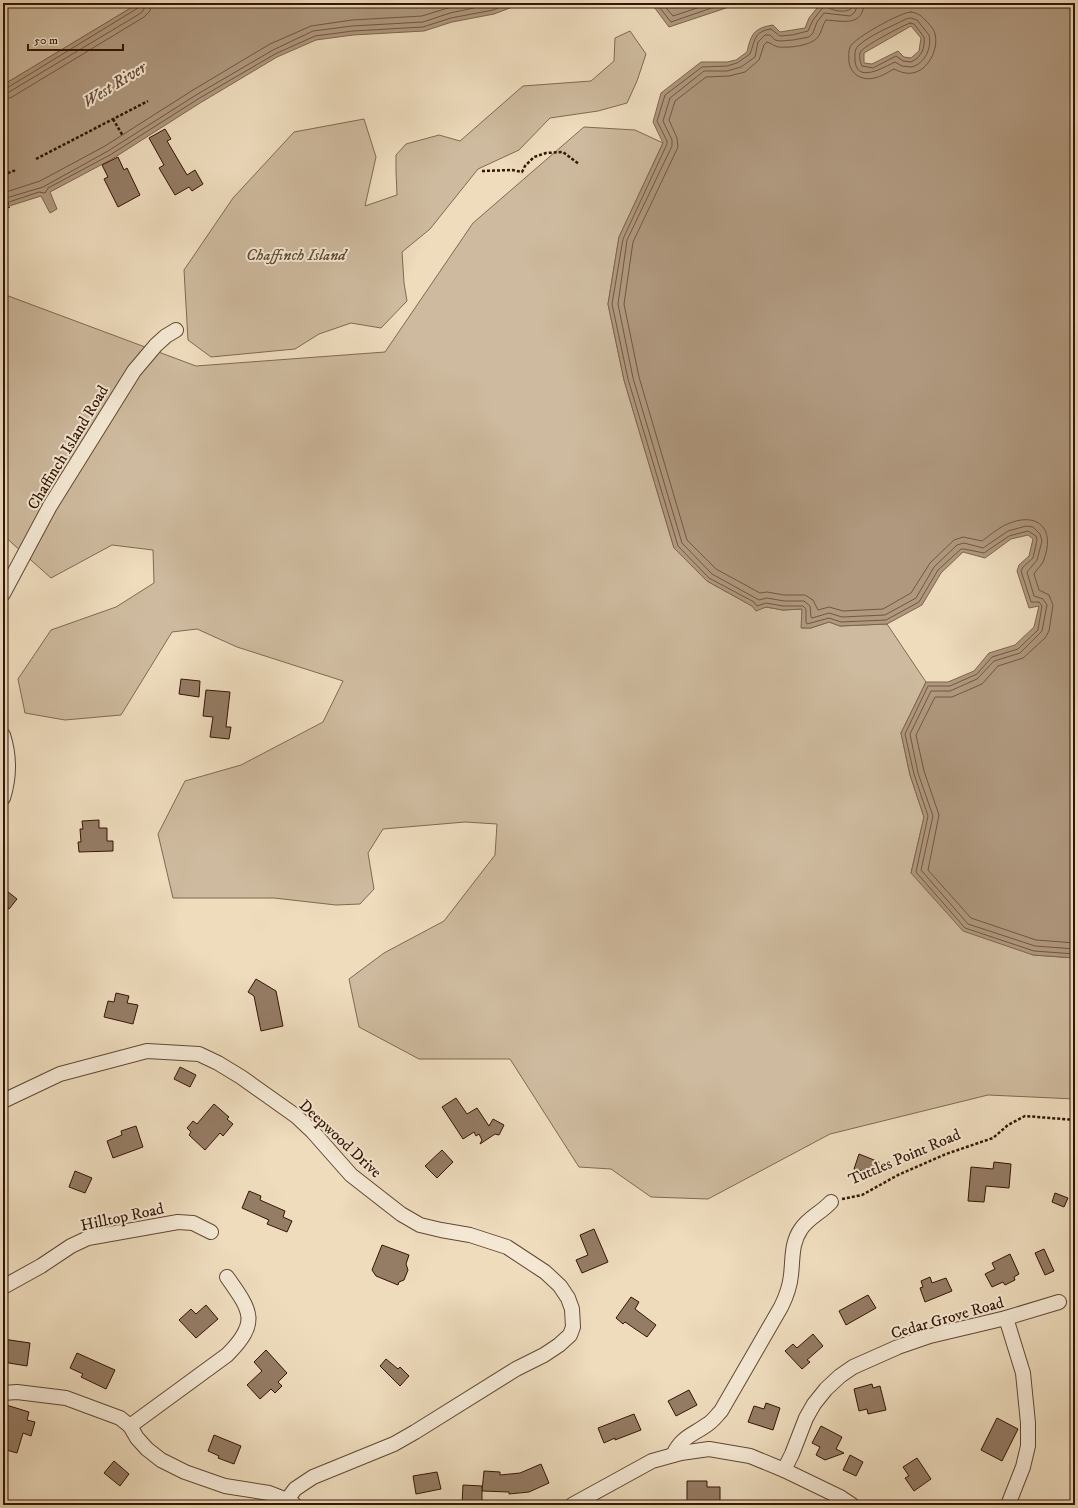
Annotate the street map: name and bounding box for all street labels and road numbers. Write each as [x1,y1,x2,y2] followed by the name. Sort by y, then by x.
[23,382,113,513] street label: Chaffinch Island Road
[295,1095,386,1182] street label: Deepwood Drive
[845,1124,964,1190] street label: Tuttles Point Road
[79,1198,166,1236] street label: Hilltop Road
[889,1292,1006,1344] street label: Cedar Grove Road

